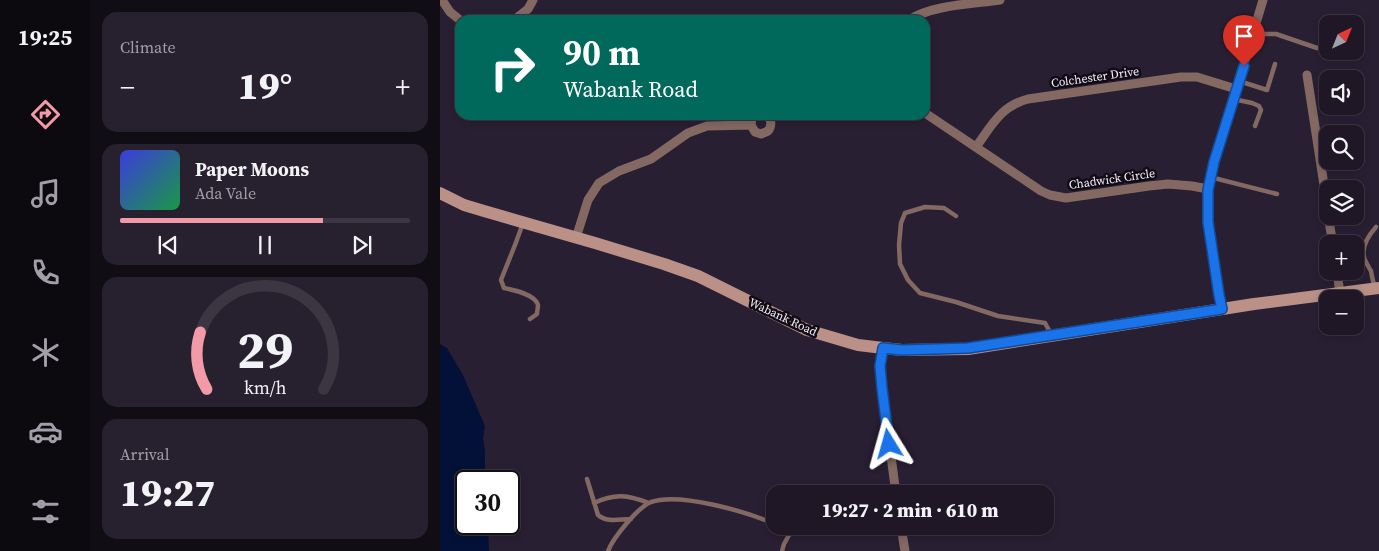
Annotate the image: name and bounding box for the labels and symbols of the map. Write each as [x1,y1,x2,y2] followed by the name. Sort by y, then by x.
[1223,15,1265,66] pin
[1319,15,1364,60] north arrow
[1050,63,1140,91] street label: Colchester Drive
[1068,165,1156,193] street label: Chadwick Circle
[746,294,820,340] street label: Wabank Road
[862,417,914,469] position arrow
[455,470,520,535] speed limit sign: 30

